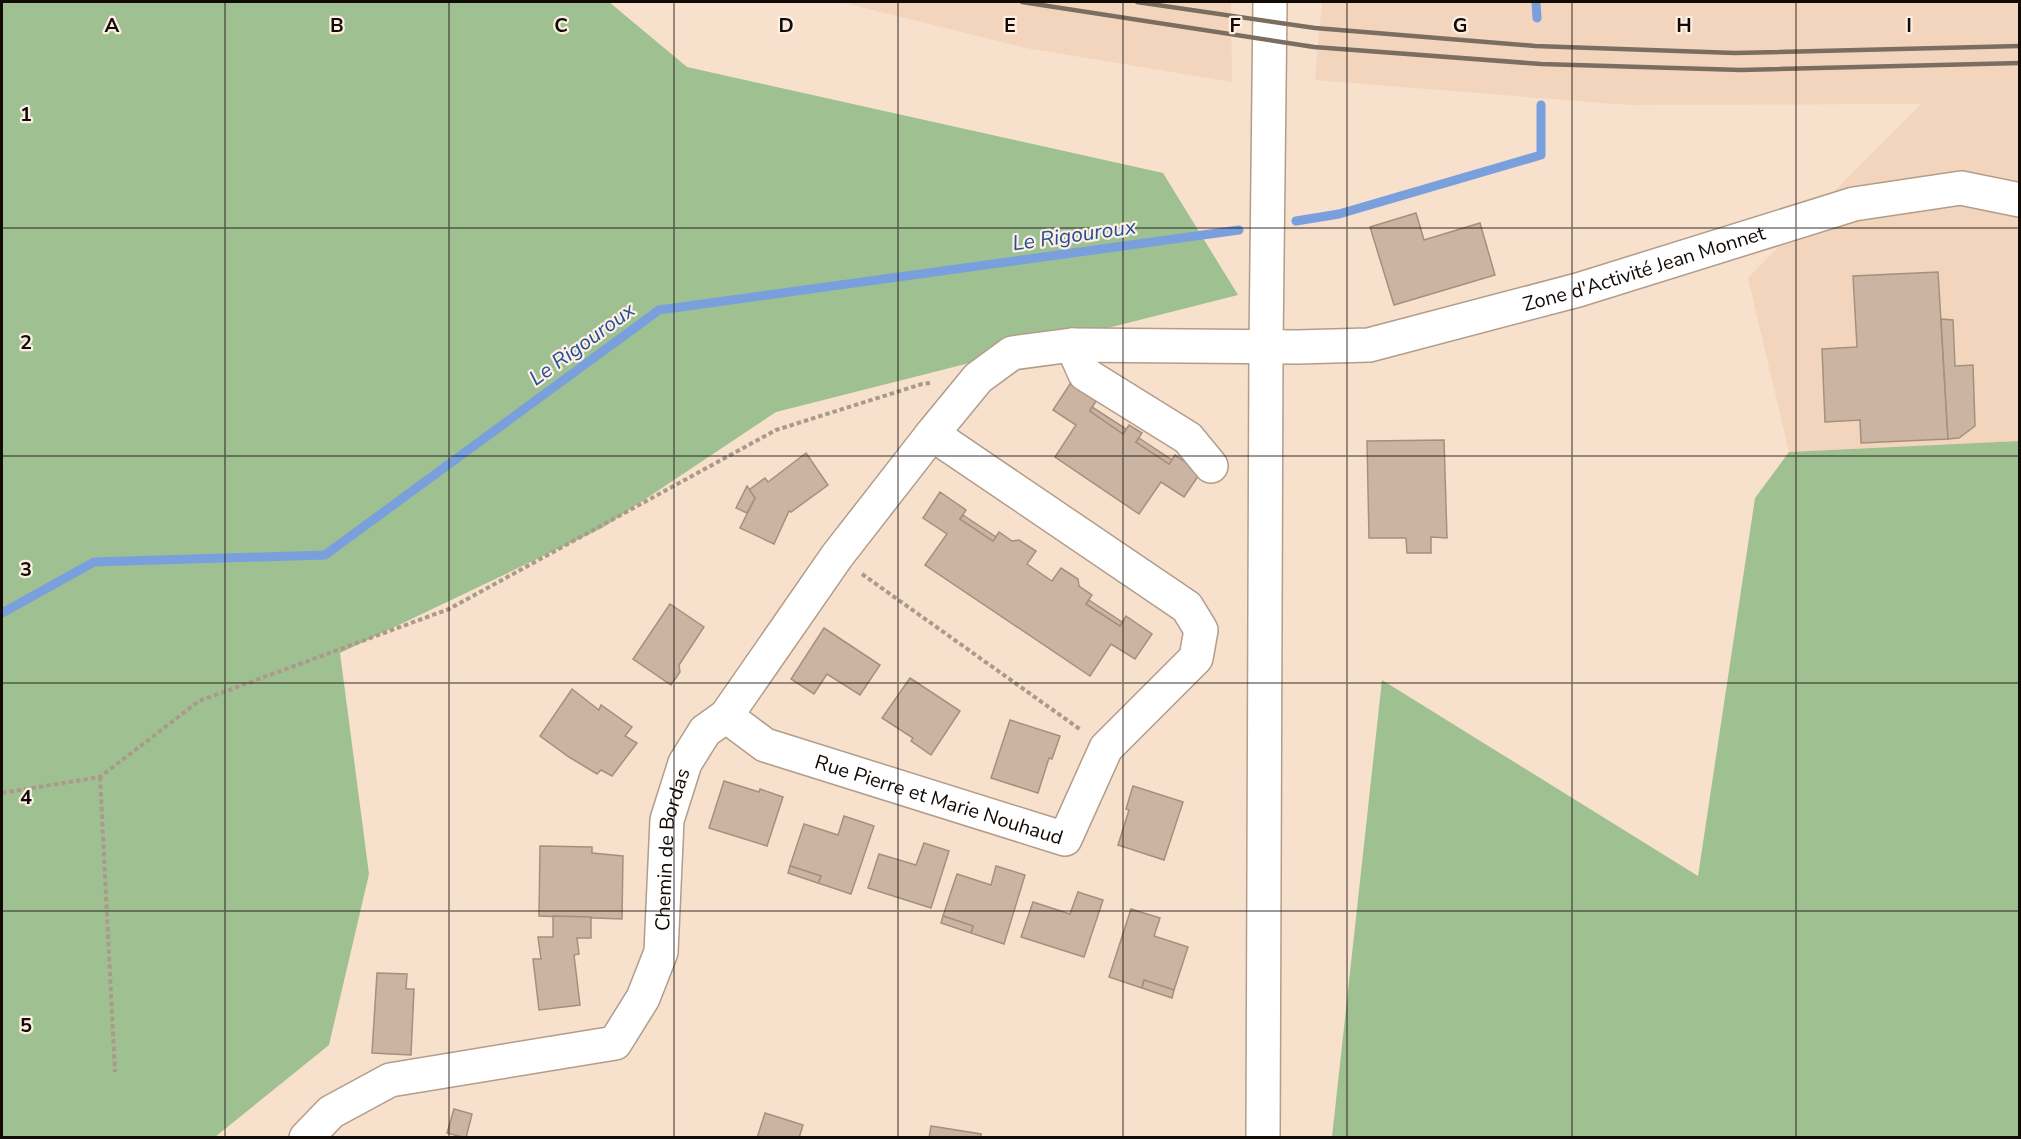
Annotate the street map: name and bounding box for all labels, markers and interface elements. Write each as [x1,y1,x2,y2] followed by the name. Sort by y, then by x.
[105,12,120,39] text: A
[330,12,344,39] text: B
[554,12,568,39] text: C
[778,12,794,39] text: D
[1004,12,1016,39] text: E
[1229,12,1241,39] text: F
[1453,12,1467,39] text: G
[1676,12,1692,39] text: H
[1906,12,1912,39] text: I
[20,101,32,128] text: 1
[1010,212,1139,258] water label: Le Rigouroux
[1520,219,1769,317] street label: Zone d'Activité Jean Monnet
[523,296,641,392] water label: Le Rigouroux
[20,329,32,356] text: 2
[20,556,32,583] text: 3
[812,748,1066,851] street label: Rue Pierre et Marie Nouhaud
[648,765,696,932] street label: Chemin de Bordas
[20,784,32,811] text: 4
[20,1012,32,1039] text: 5

